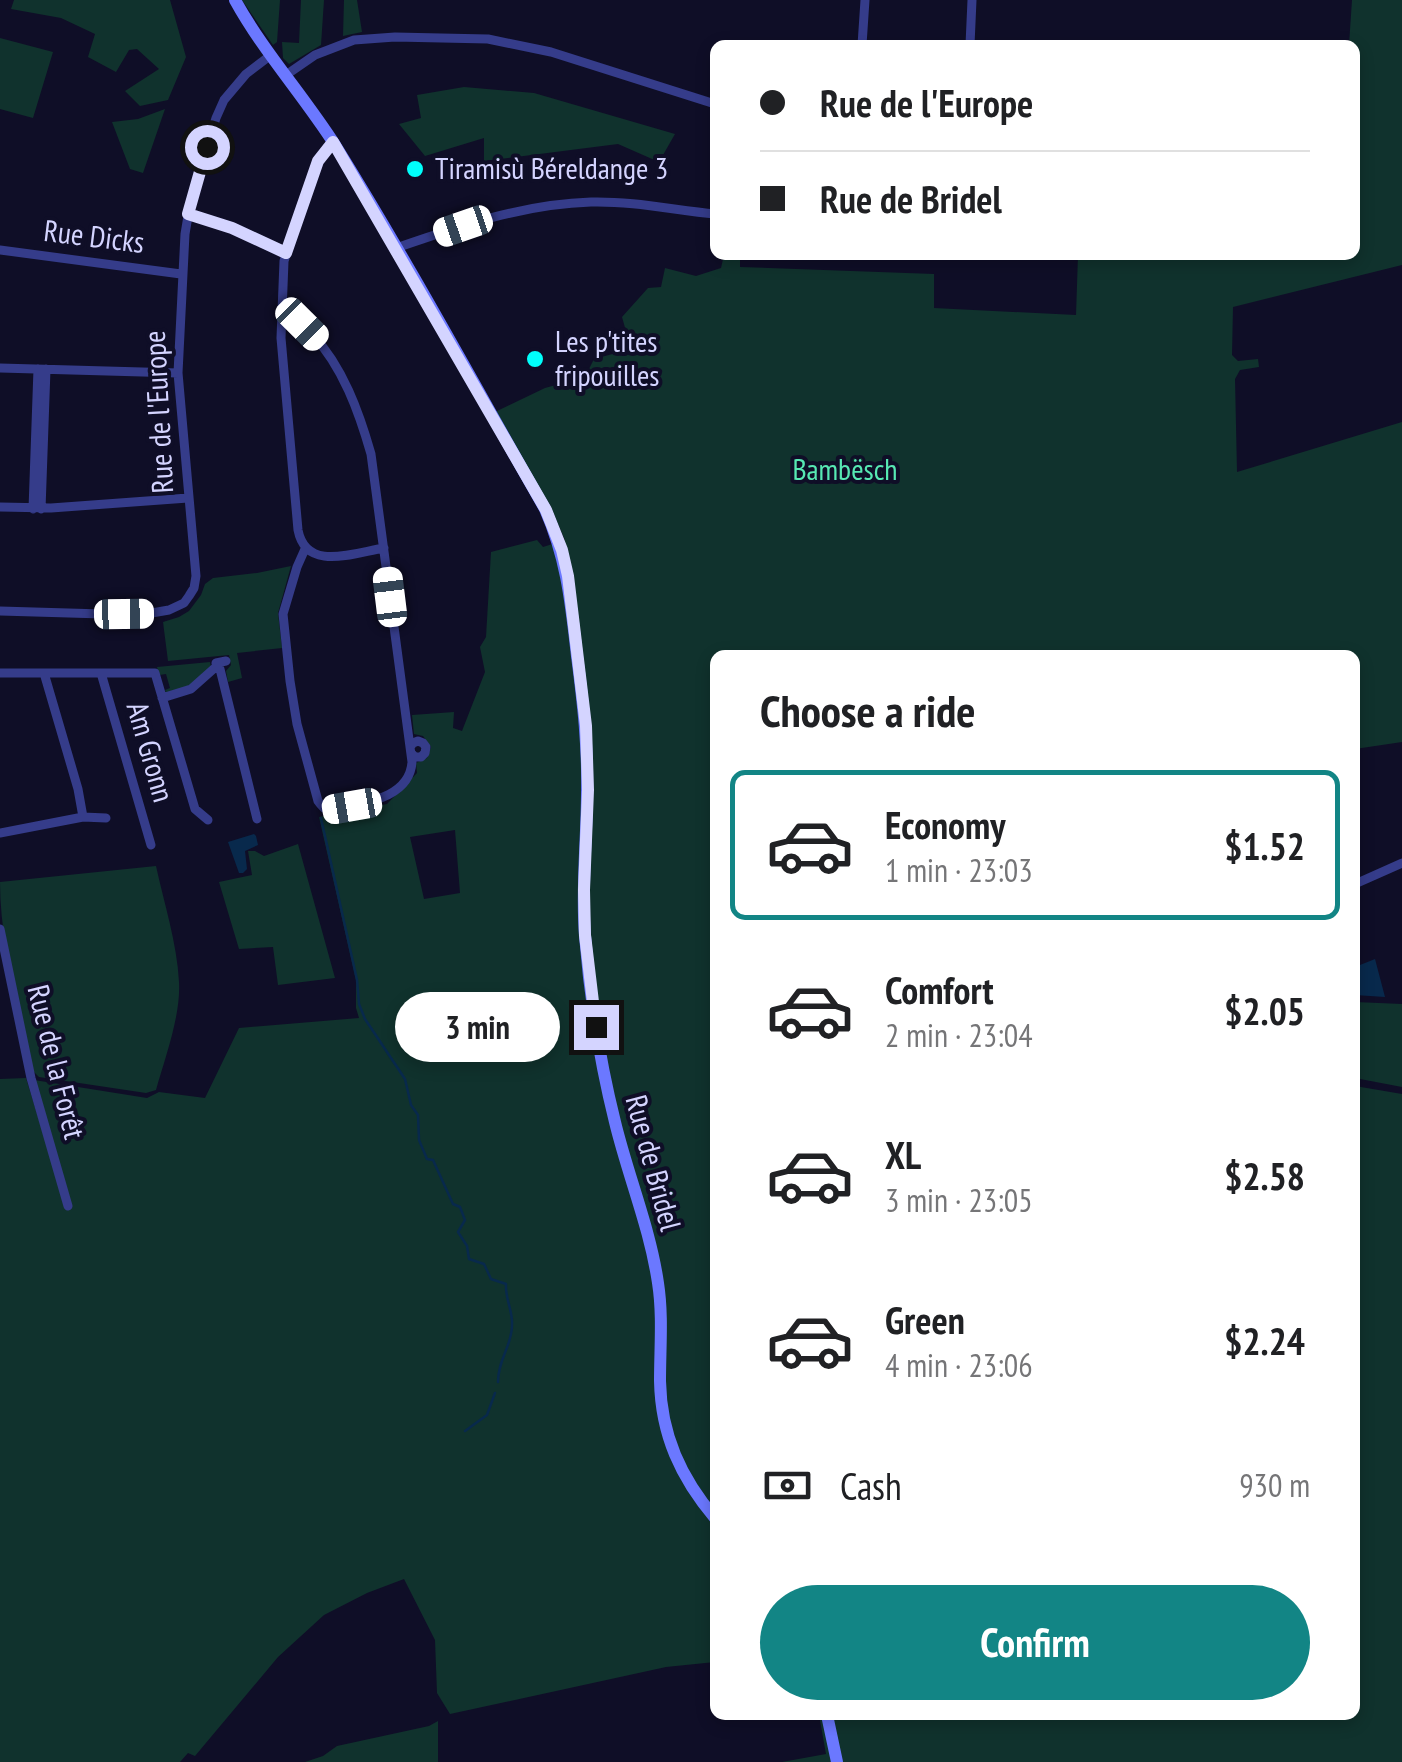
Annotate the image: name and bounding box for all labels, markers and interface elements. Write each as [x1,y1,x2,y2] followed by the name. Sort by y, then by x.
[820,78,1033,127] text: Rue de l'Europe
[185,125,230,170] route start
[435,148,668,187] place label: Tiramisù Béreldange 3
[404,158,426,180] marker: Tiramisù Béreldange 3
[820,174,1002,223] text: Rue de Bridel
[430,202,496,250] car
[42,210,147,261] street label: Rue Dicks
[270,292,334,356] car
[555,321,660,394] place label: Les p'tites fripouilles
[134,330,181,494] street label: Rue de l'Europe
[524,348,546,370] marker: Les p'tites fripouilles
[792,449,898,488] park label: Bambësch
[371,565,409,629] car
[94,598,154,630] car
[760,681,975,739] text: Choose a ride
[119,697,184,806] street label: Am Gronn
[320,786,384,826] car
[765,800,855,890] icon: car
[885,800,1005,849] text: Economy
[1224,821,1305,870] text: $1.52
[885,849,1033,891] text: 1 min · 23:03
[765,965,855,1055] icon: car
[885,965,994,1014] text: Comfort
[19,981,96,1143] street label: Rue de la Forêt
[1224,986,1305,1035] text: $2.05
[396,992,561,1062] callout: 3 min
[574,1005,619,1050] route end
[445,1006,510,1048] text: 3 min
[885,1014,1033,1056] text: 2 min · 23:04
[618,1090,691,1235] street label: Rue de Bridel
[765,1130,855,1220] icon: car
[885,1130,921,1179] text: XL
[1224,1151,1305,1200] text: $2.58
[885,1179,1033,1221] text: 3 min · 23:05
[765,1295,855,1385] icon: car
[885,1295,965,1344] text: Green
[1224,1316,1305,1365] text: $2.24
[885,1344,1033,1386] text: 4 min · 23:06
[760,1458,815,1513] icon: cash
[840,1461,902,1510] text: Cash
[1239,1464,1310,1506] text: 930 m
[760,1585,1310,1700] button: Confirm

